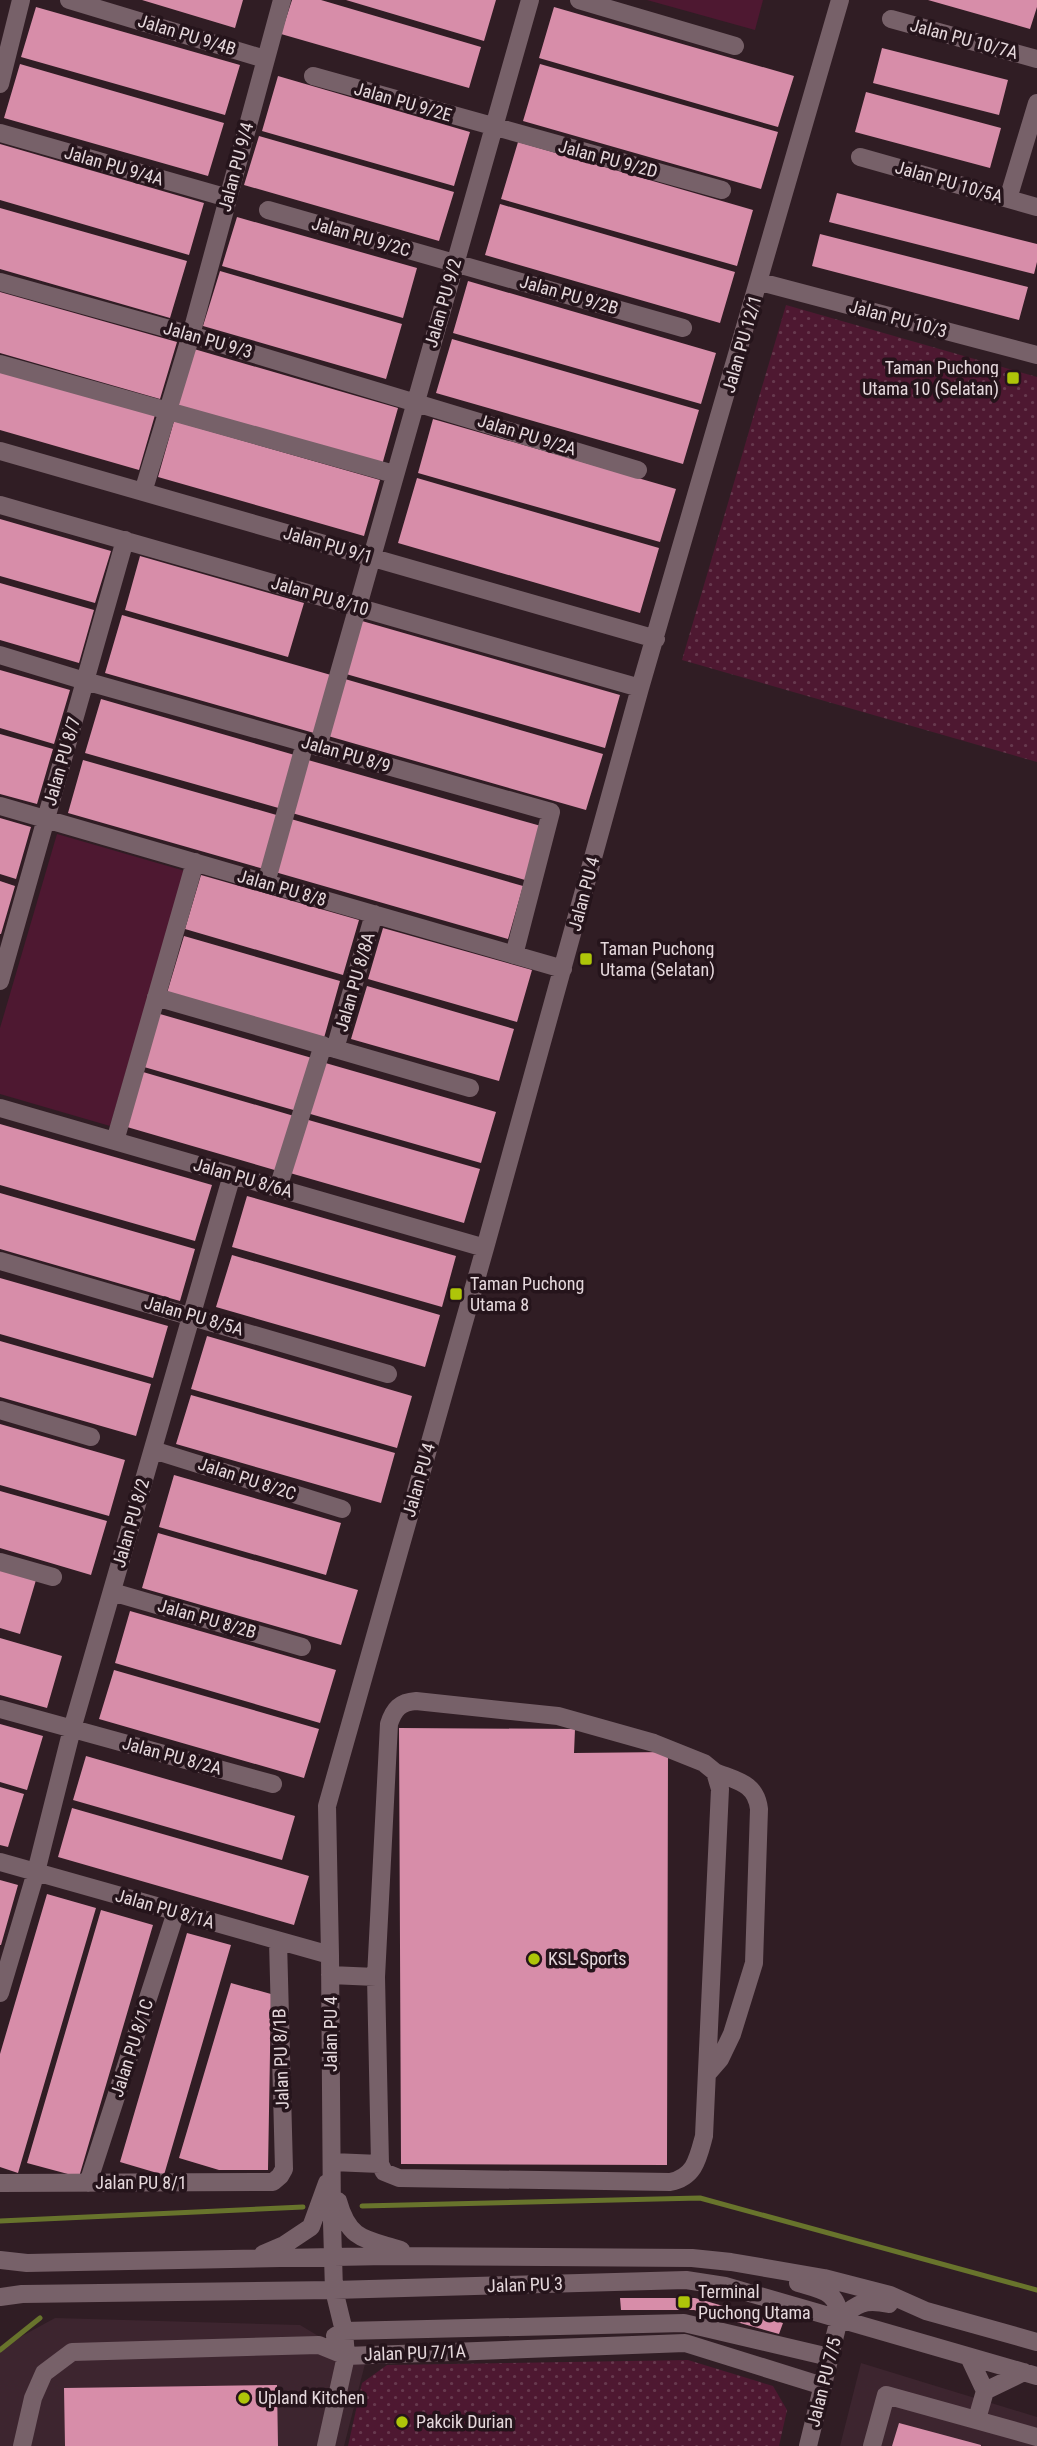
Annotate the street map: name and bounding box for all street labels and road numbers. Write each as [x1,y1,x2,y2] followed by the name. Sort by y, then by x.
[136,10,239,59] street label: Jalan PU 9/4B
[908,14,1021,63] street label: Jalan PU 10/7A
[352,78,454,125] street label: Jalan PU 9/2E
[214,120,258,214] street label: Jalan PU 9/4
[556,135,660,182] street label: Jalan PU 9/2D
[62,141,167,190] street label: Jalan PU 9/4A
[893,156,1006,207] street label: Jalan PU 10/5A
[309,212,413,261] street label: Jalan PU 9/2C
[420,256,465,350] street label: Jalan PU 9/2
[517,270,621,319] street label: Jalan PU 9/2B
[718,293,765,395] street label: Jalan PU 12/1
[847,295,949,342] street label: Jalan PU 10/3
[161,317,255,362] street label: Jalan PU 9/3
[475,410,580,460] street label: Jalan PU 9/2A
[281,522,375,567] street label: Jalan PU 9/1
[269,572,371,619] street label: Jalan PU 8/10
[39,714,84,808] street label: Jalan PU 8/7
[299,731,393,776] street label: Jalan PU 8/9
[564,854,604,933] street label: Jalan PU 4
[235,865,329,910] street label: Jalan PU 8/8
[330,929,379,1034] street label: Jalan PU 8/8A
[191,1153,296,1202] street label: Jalan PU 8/6A
[142,1291,247,1340] street label: Jalan PU 8/5A
[398,1440,439,1519] street label: Jalan PU 4
[196,1453,299,1504] street label: Jalan PU 8/2C
[108,1476,153,1570] street label: Jalan PU 8/2
[155,1594,259,1643] street label: Jalan PU 8/2B
[120,1732,225,1779] street label: Jalan PU 8/2A
[113,1884,218,1933] street label: Jalan PU 8/1A
[106,1996,157,2099] street label: Jalan PU 8/1C
[320,1996,341,2072] street label: Jalan PU 4
[268,2008,293,2110] street label: Jalan PU 8/1B
[95,2172,187,2193] street label: Jalan PU 8/1
[487,2273,563,2296] street label: Jalan PU 3
[802,2335,845,2429] street label: Jalan PU 7/5
[364,2340,467,2365] street label: Jalan PU 7/1A

